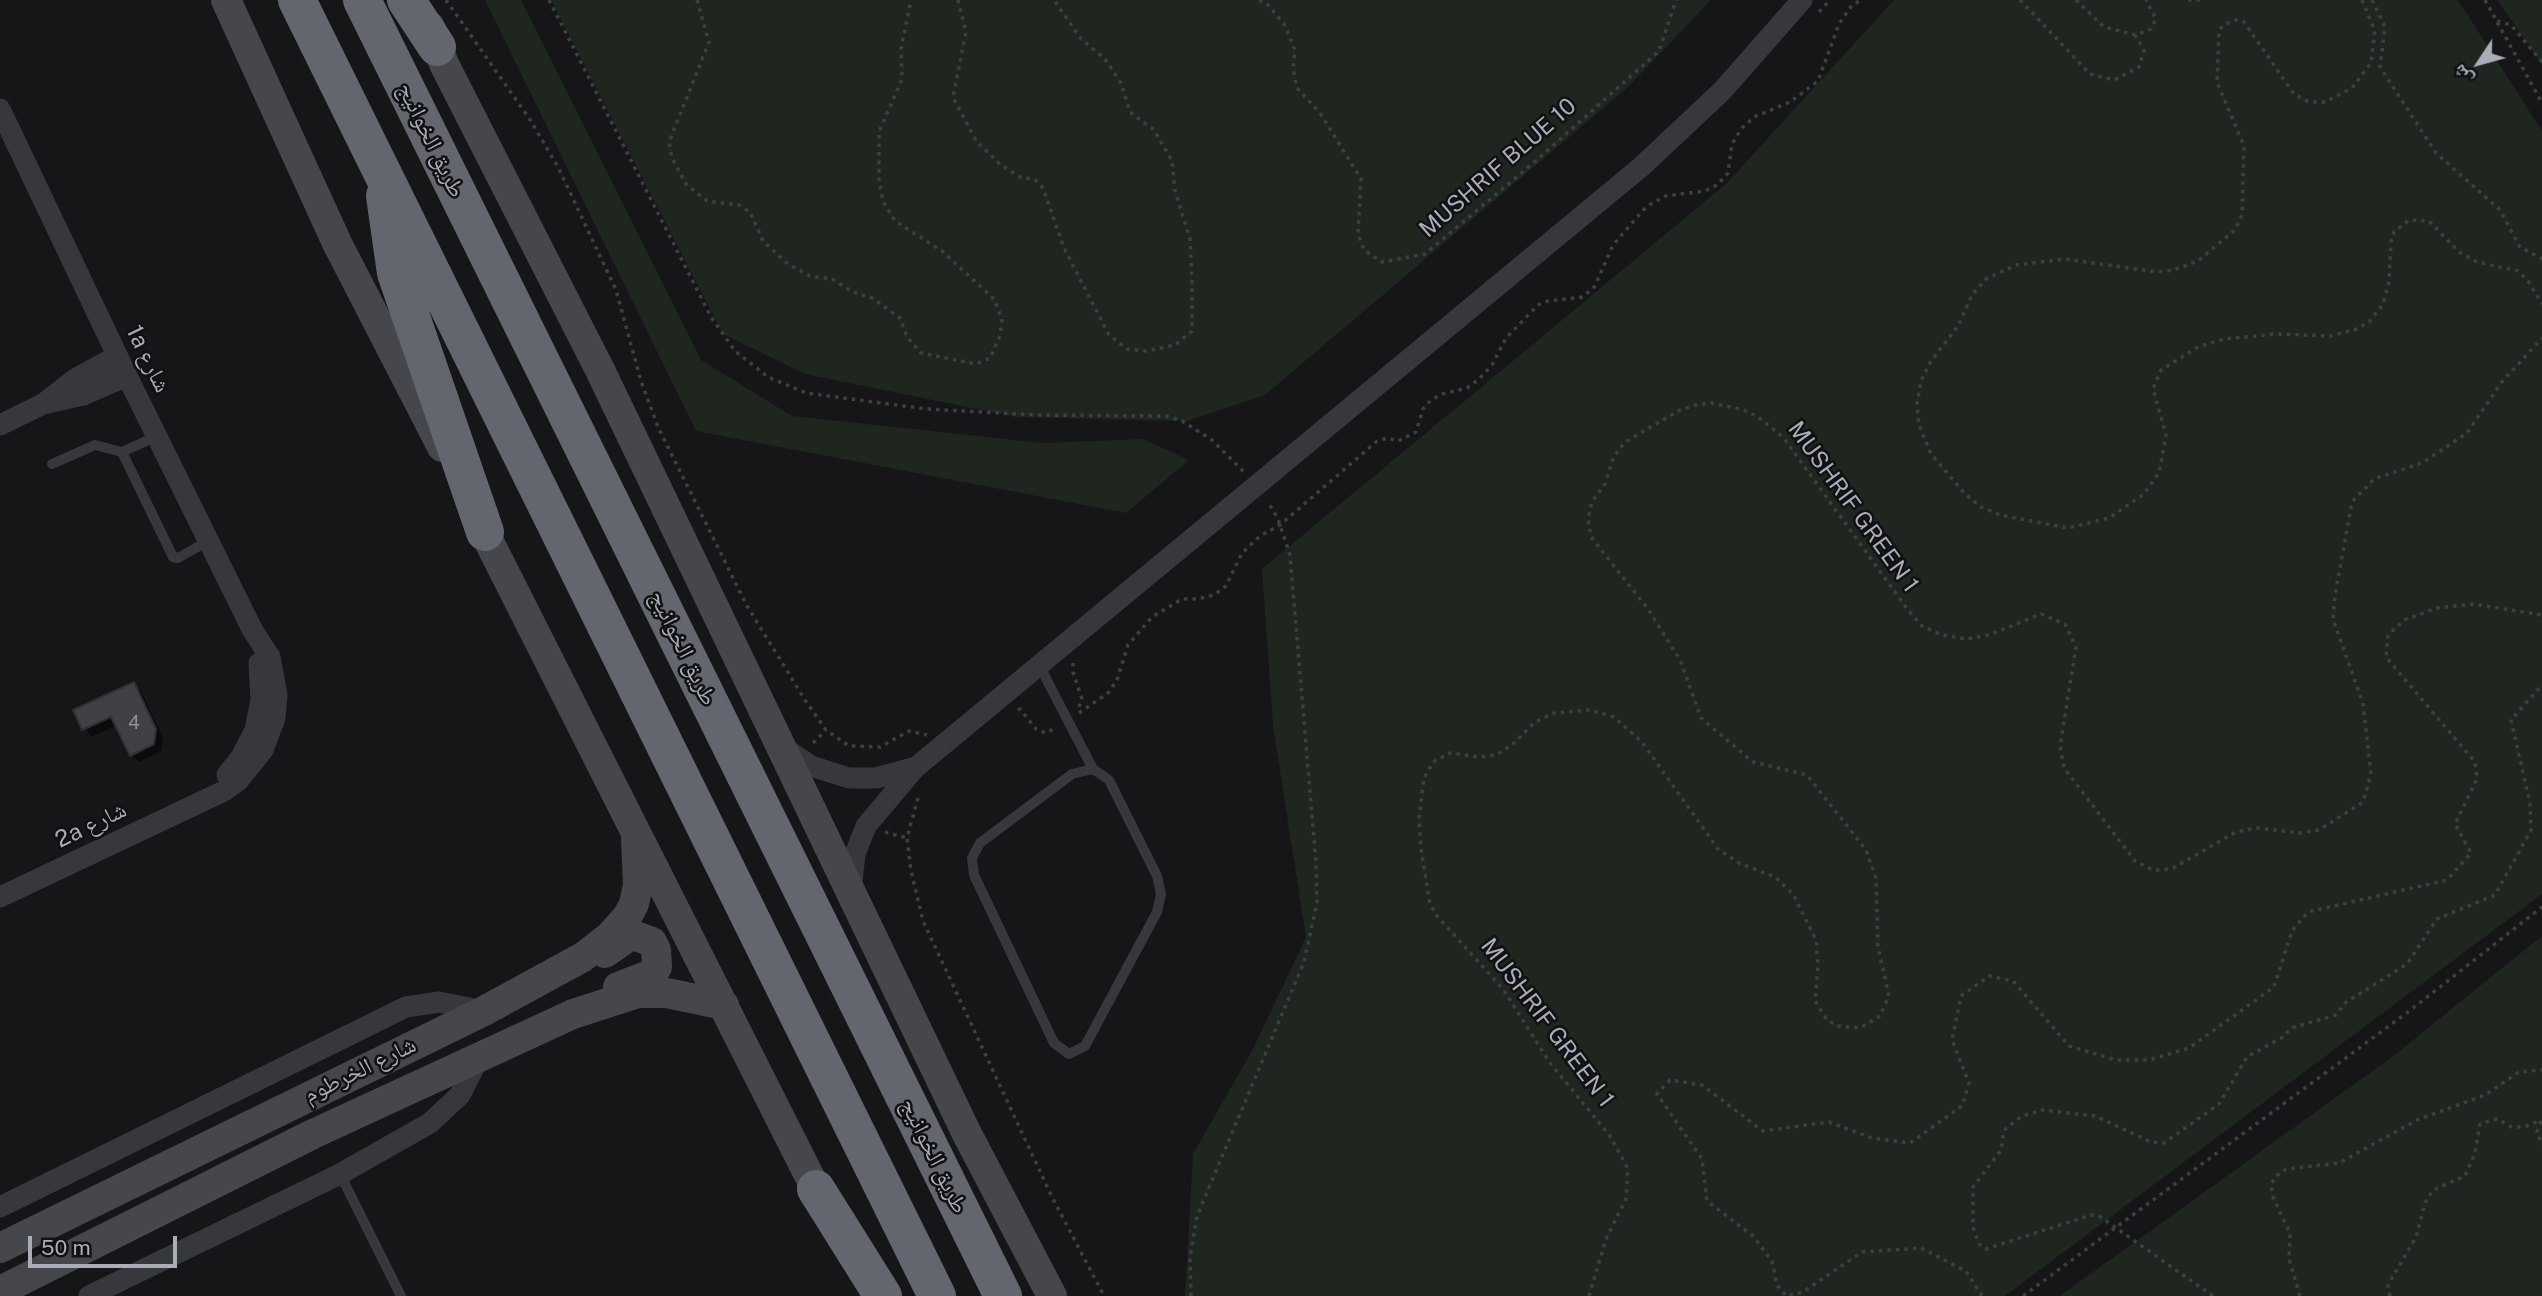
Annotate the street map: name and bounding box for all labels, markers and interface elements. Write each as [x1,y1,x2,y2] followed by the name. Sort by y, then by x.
[2444,28,2514,98] north arrow
[2447,61,2477,90] text: ش
[391,78,471,202] street label: طريق الخوانيج
[1414,93,1582,243] street label: MUSHRIF BLUE 10
[120,321,176,397] street label: 1a شارع
[1782,416,1924,598] street label: MUSHRIF GREEN 1
[643,586,723,710] street label: طريق الخوانيج
[128,712,140,734] house number: 4
[51,796,131,854] street label: 2a شارع
[1475,933,1619,1113] street label: MUSHRIF GREEN 1
[299,1031,421,1109] street label: شارع الخرطوم
[894,1094,974,1218] street label: طريق الخوانيج
[32,1222,180,1266] scale bar
[41,1235,91,1260] text: 50 m

